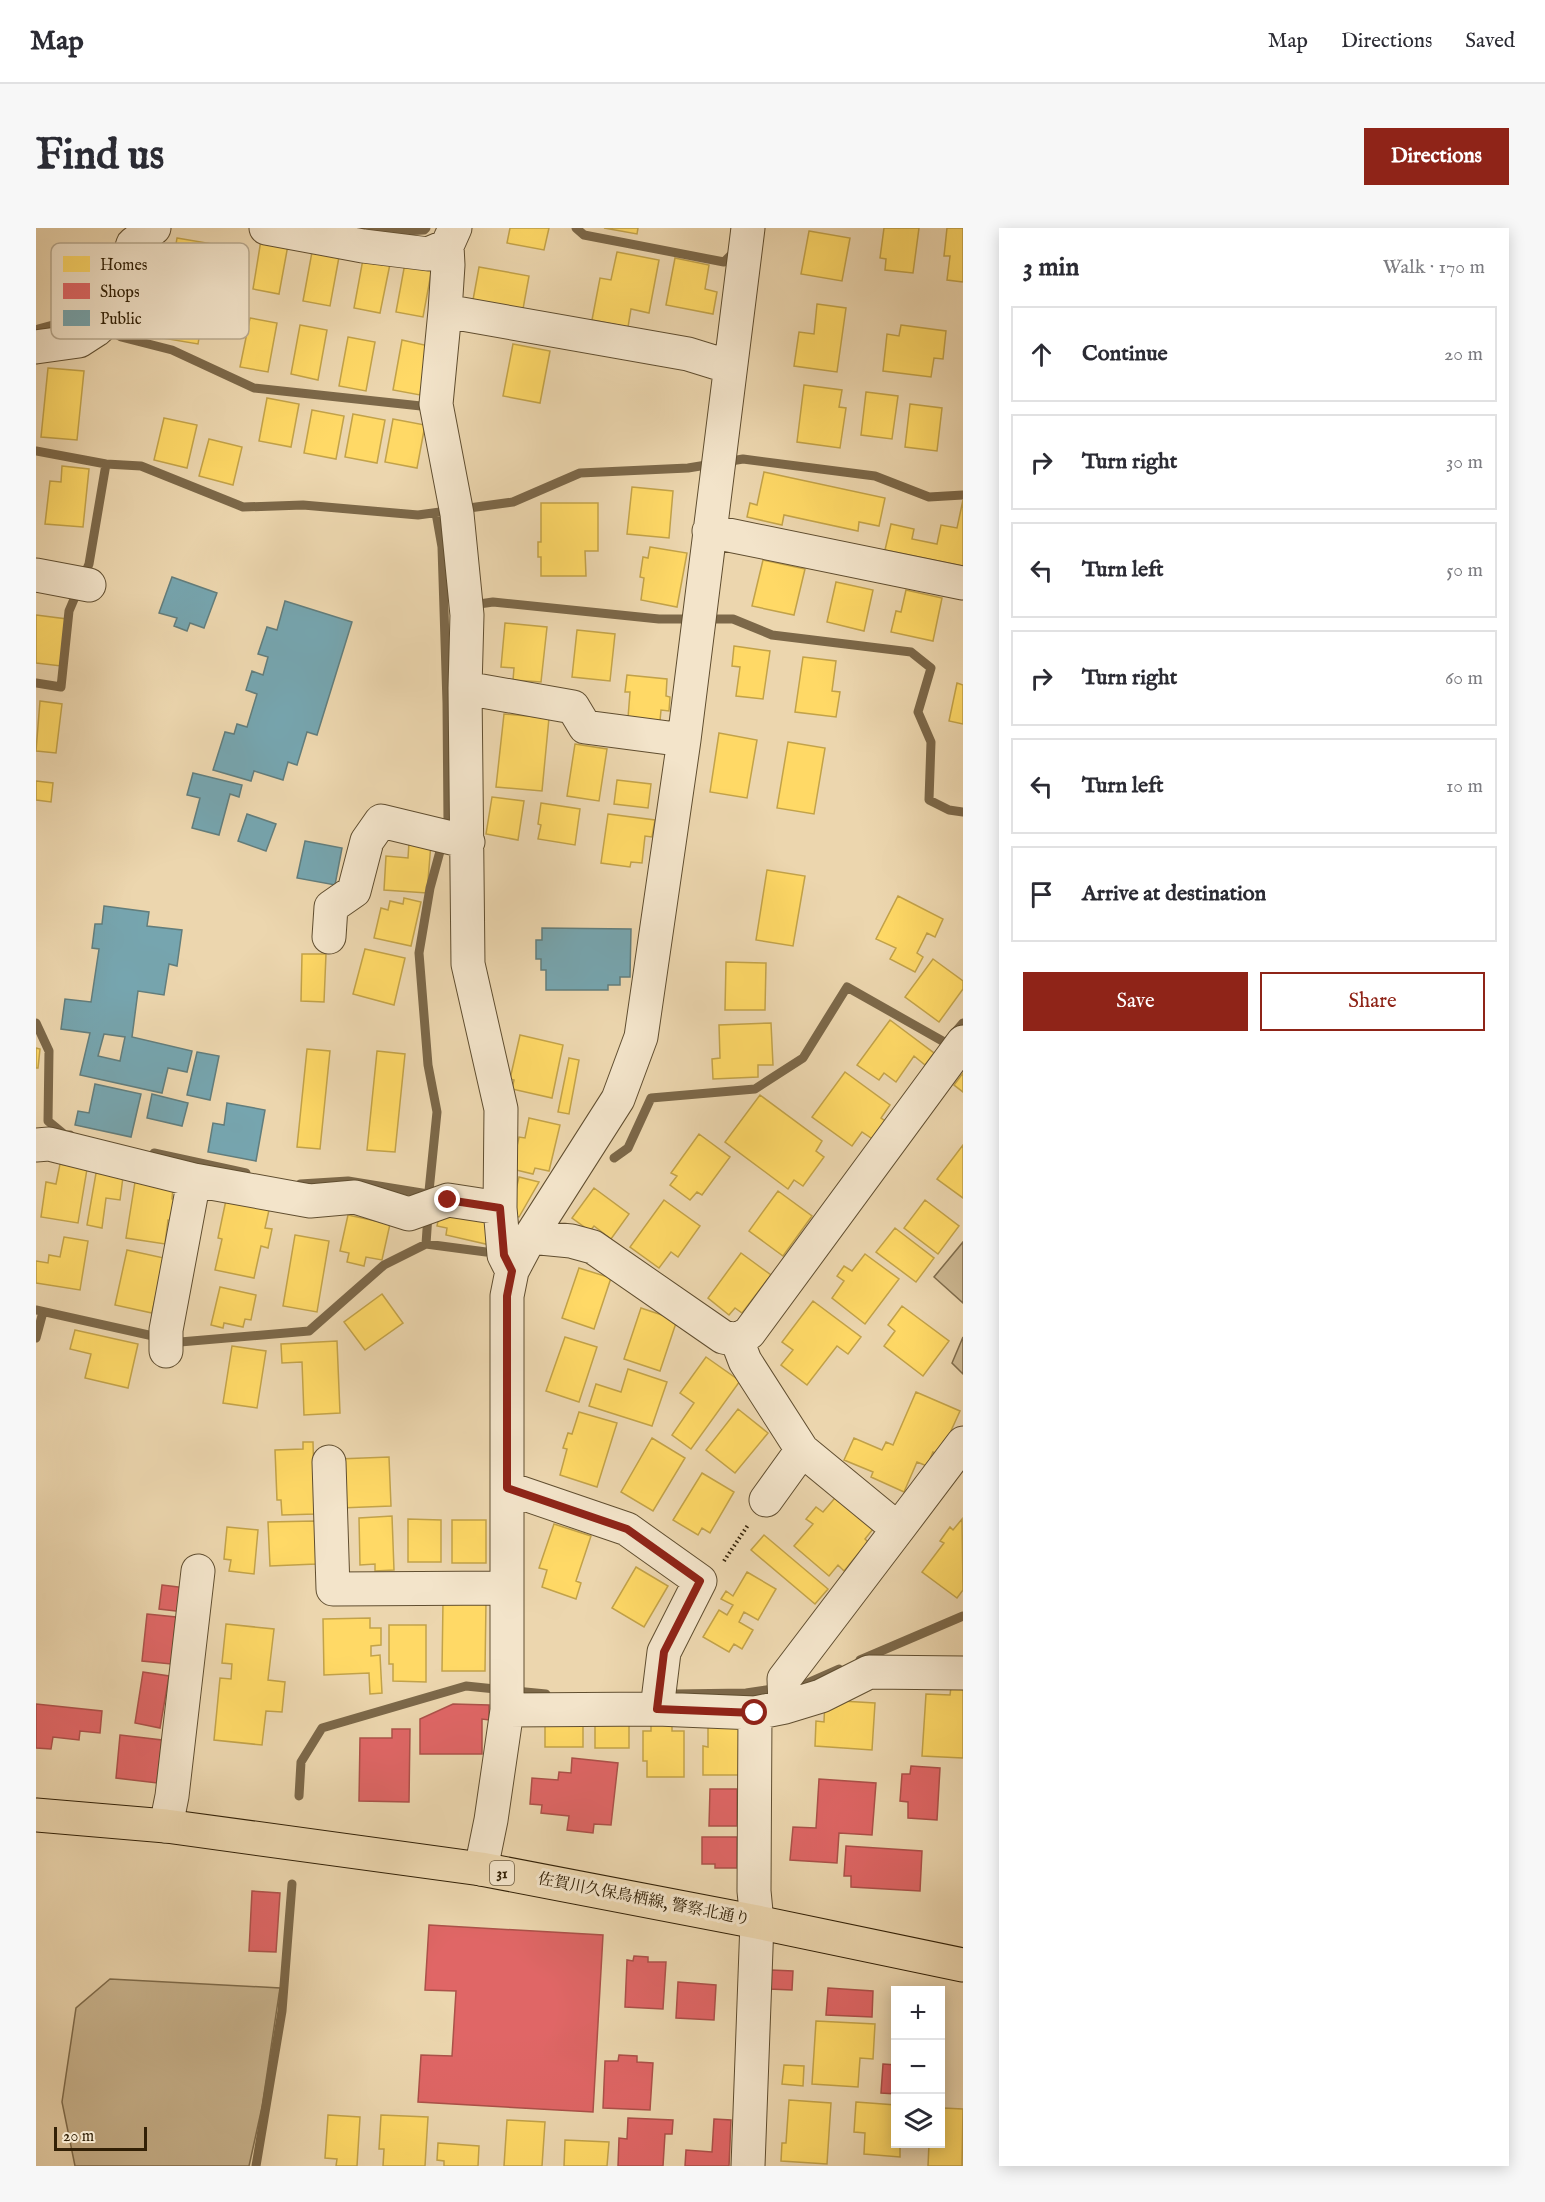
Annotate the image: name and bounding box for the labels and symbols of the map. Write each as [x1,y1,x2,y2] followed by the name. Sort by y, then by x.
[51,243,249,339] legend
[100,256,148,276] text: Homes
[100,283,140,303] text: Shops
[100,310,142,330] text: Public
[434,1186,460,1212] route end
[741,1699,767,1725] route start
[490,1861,514,1885] road number: 31
[536,1870,752,1930] street label: 佐賀川久保鳥栖線, 警察北通り
[54,2124,147,2152] scale bar

